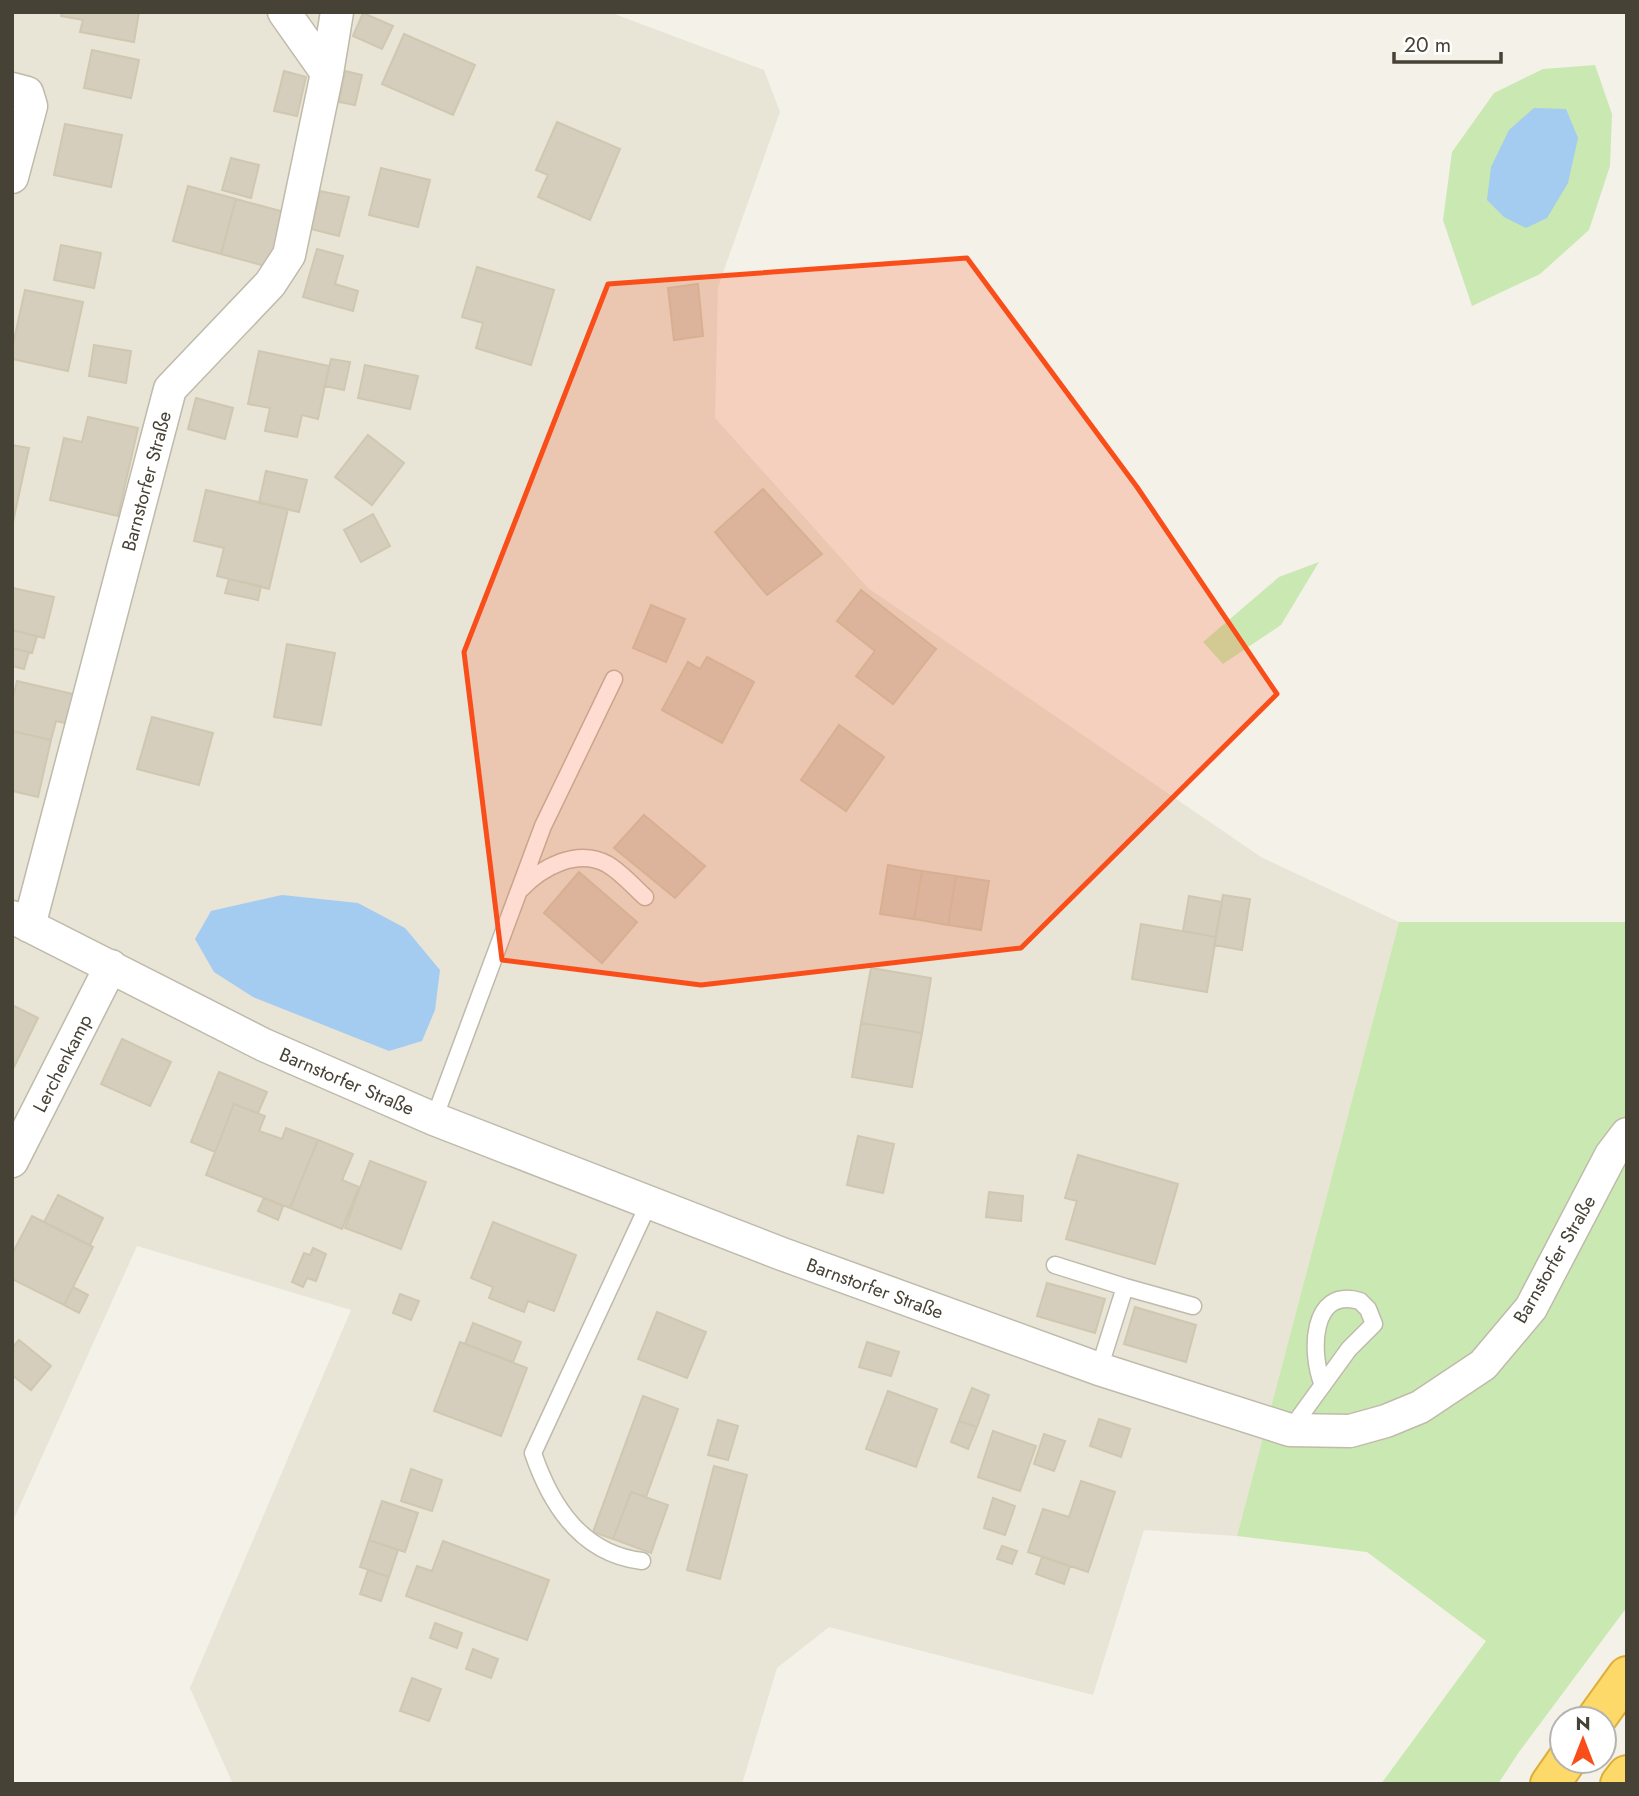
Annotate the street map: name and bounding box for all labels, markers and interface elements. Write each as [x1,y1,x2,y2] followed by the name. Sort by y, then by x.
[1394,21,1501,65] scale bar
[1404,30,1451,60] text: 20 m
[115,408,178,554] street label: Barnstorfer Straße
[26,1009,99,1117] street label: Lerchenkamp
[275,1041,419,1122] street label: Barnstorfer Straße
[1507,1190,1602,1328] street label: Barnstorfer Straße
[803,1251,947,1326] street label: Barnstorfer Straße
[1548,1705,1618,1775] north arrow
[1575,1710,1591,1737] text: N

